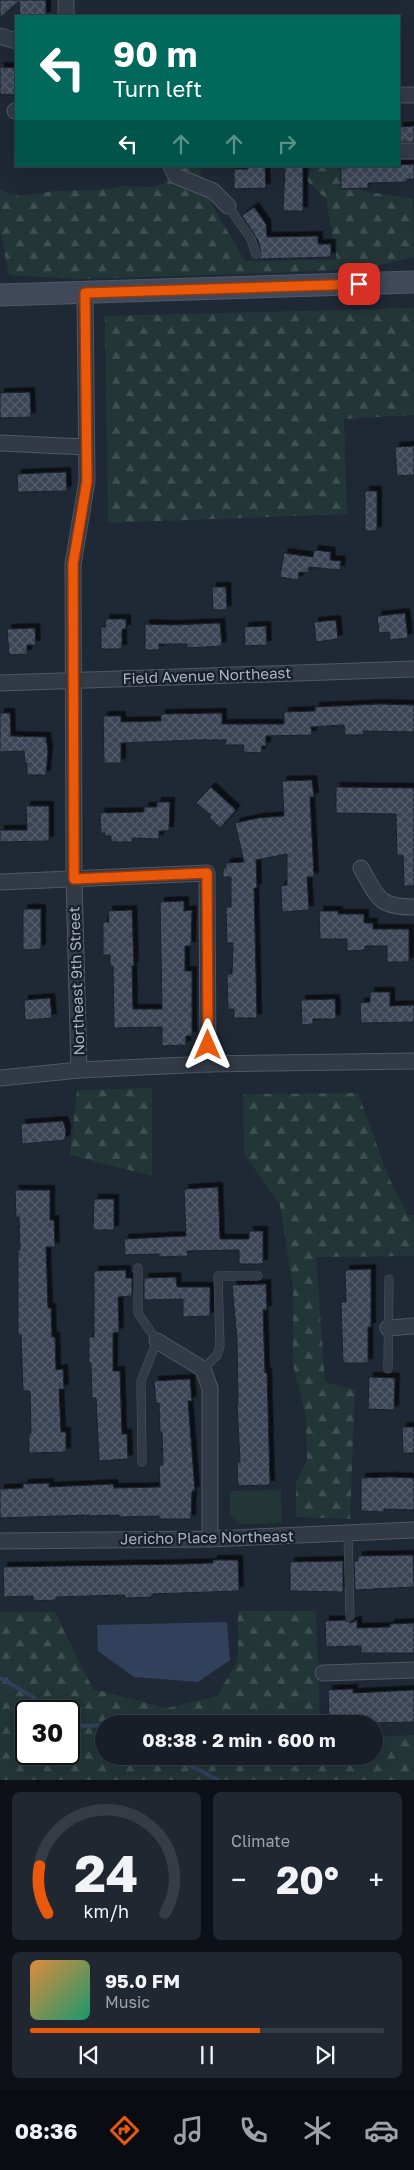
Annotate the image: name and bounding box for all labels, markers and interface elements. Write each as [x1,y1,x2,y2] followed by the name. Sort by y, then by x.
[113,33,197,75] text: 90 m
[30,35,95,100] icon: left
[113,75,202,102] text: Turn left
[114,130,142,158] icon: left
[167,130,195,158] icon: ahead
[220,130,248,158] icon: ahead
[273,130,301,158] icon: right
[338,263,380,305] pin
[345,270,373,298] icon: arrive
[122,663,292,687] street label: Field Avenue Northeast
[64,906,88,1056] street label: Northeast 9th Street
[181,1018,233,1070] position arrow
[120,1526,294,1548] street label: Jericho Place Northeast
[15,1700,80,1765] speed limit sign: 30
[142,1728,336,1751] text: 08:38 · 2 min · 600 m
[231,1831,290,1851] text: Climate
[74,1841,139,1903] text: 24
[276,1857,339,1902] text: 20°
[231,1863,246,1896] text: −
[369,1863,384,1896] text: +
[84,1900,129,1922] text: km/h
[105,1969,180,1992] text: 95.0 FM
[105,1992,150,2012] text: Music
[75,2041,103,2069] icon: previous
[193,2041,221,2069] icon: pause
[311,2041,339,2069] icon: next
[107,2113,142,2148] icon: directions
[171,2113,206,2148] icon: music
[236,2113,271,2148] icon: phone
[300,2113,335,2148] icon: climate
[364,2113,399,2148] icon: car
[15,2117,77,2144] text: 08:36

